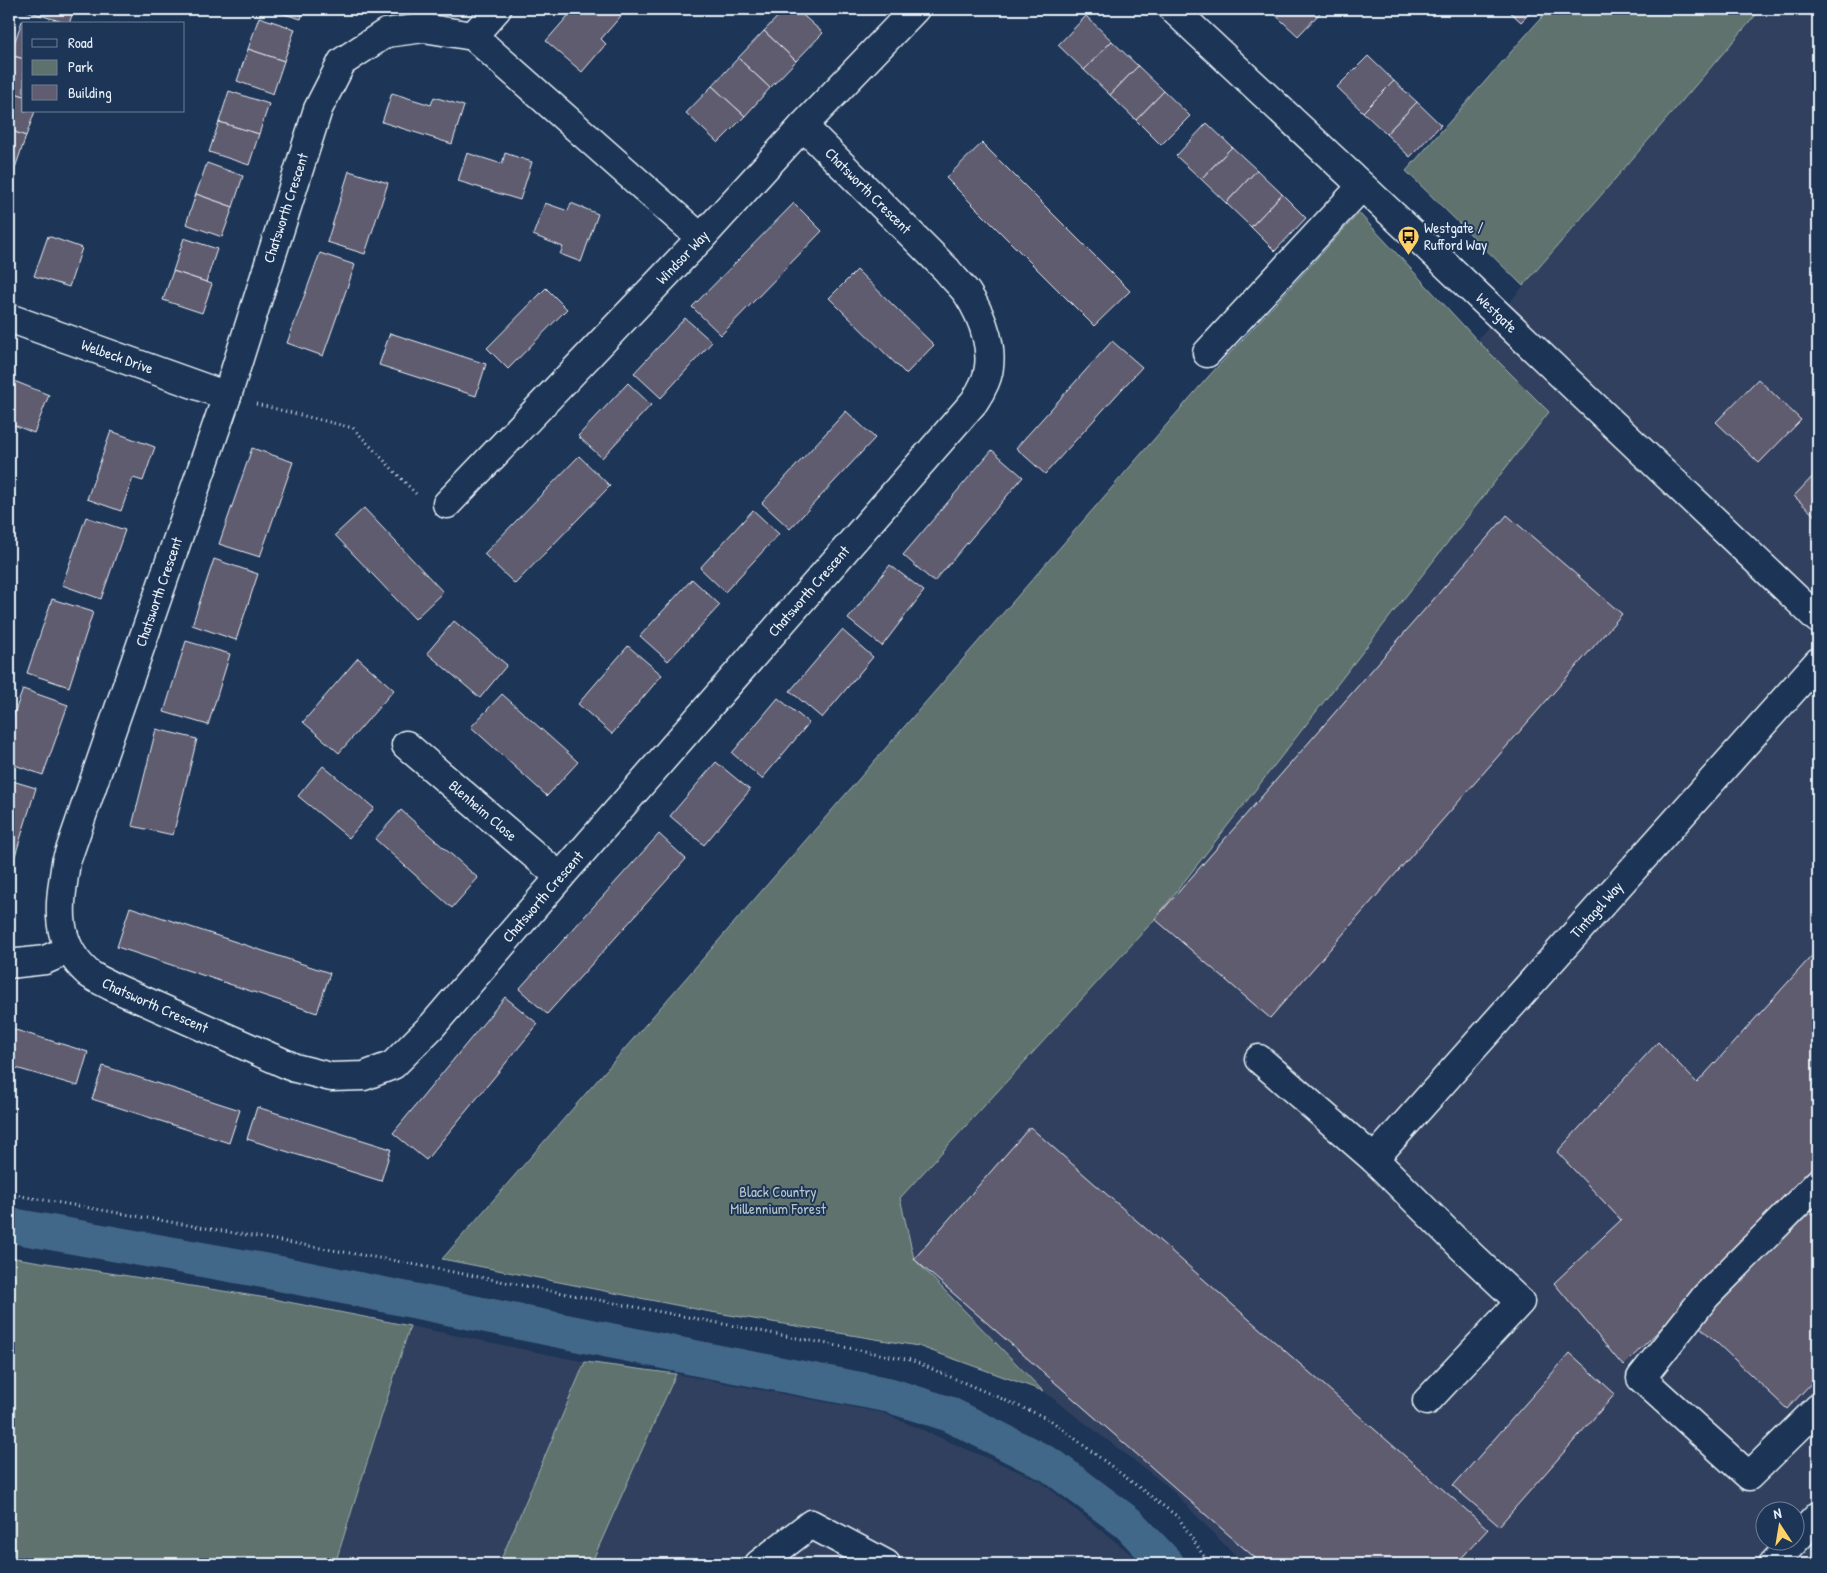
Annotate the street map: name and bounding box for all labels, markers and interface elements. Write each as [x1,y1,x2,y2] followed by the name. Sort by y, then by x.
[22,22,185,112] legend
[68,32,93,53] text: Road
[68,56,93,77] text: Park
[68,82,112,103] text: Building
[820,143,917,239] street label: Chatsworth Crescent
[258,149,313,266] street label: Chatsworth Crescent
[1424,217,1487,255] place label: Westgate / Rufford Way
[651,225,713,289] street label: Windsor Way
[1396,225,1420,256] bus stop icon: Westgate / Rufford Way
[1472,288,1522,337] street label: Westgate
[78,334,156,379] street label: Welbeck Drive
[130,534,187,649] street label: Chatsworth Crescent
[763,540,855,641] street label: Chatsworth Crescent
[444,775,522,846] street label: Blenheim Close
[497,846,589,947] street label: Chatsworth Crescent
[1565,877,1627,943] street label: Tintagel Way
[98,972,213,1038] street label: Chatsworth Crescent
[730,1181,827,1219] park label: Black Country Millennium Forest
[1754,1500,1804,1550] north arrow
[1772,1503,1783,1523] text: N

